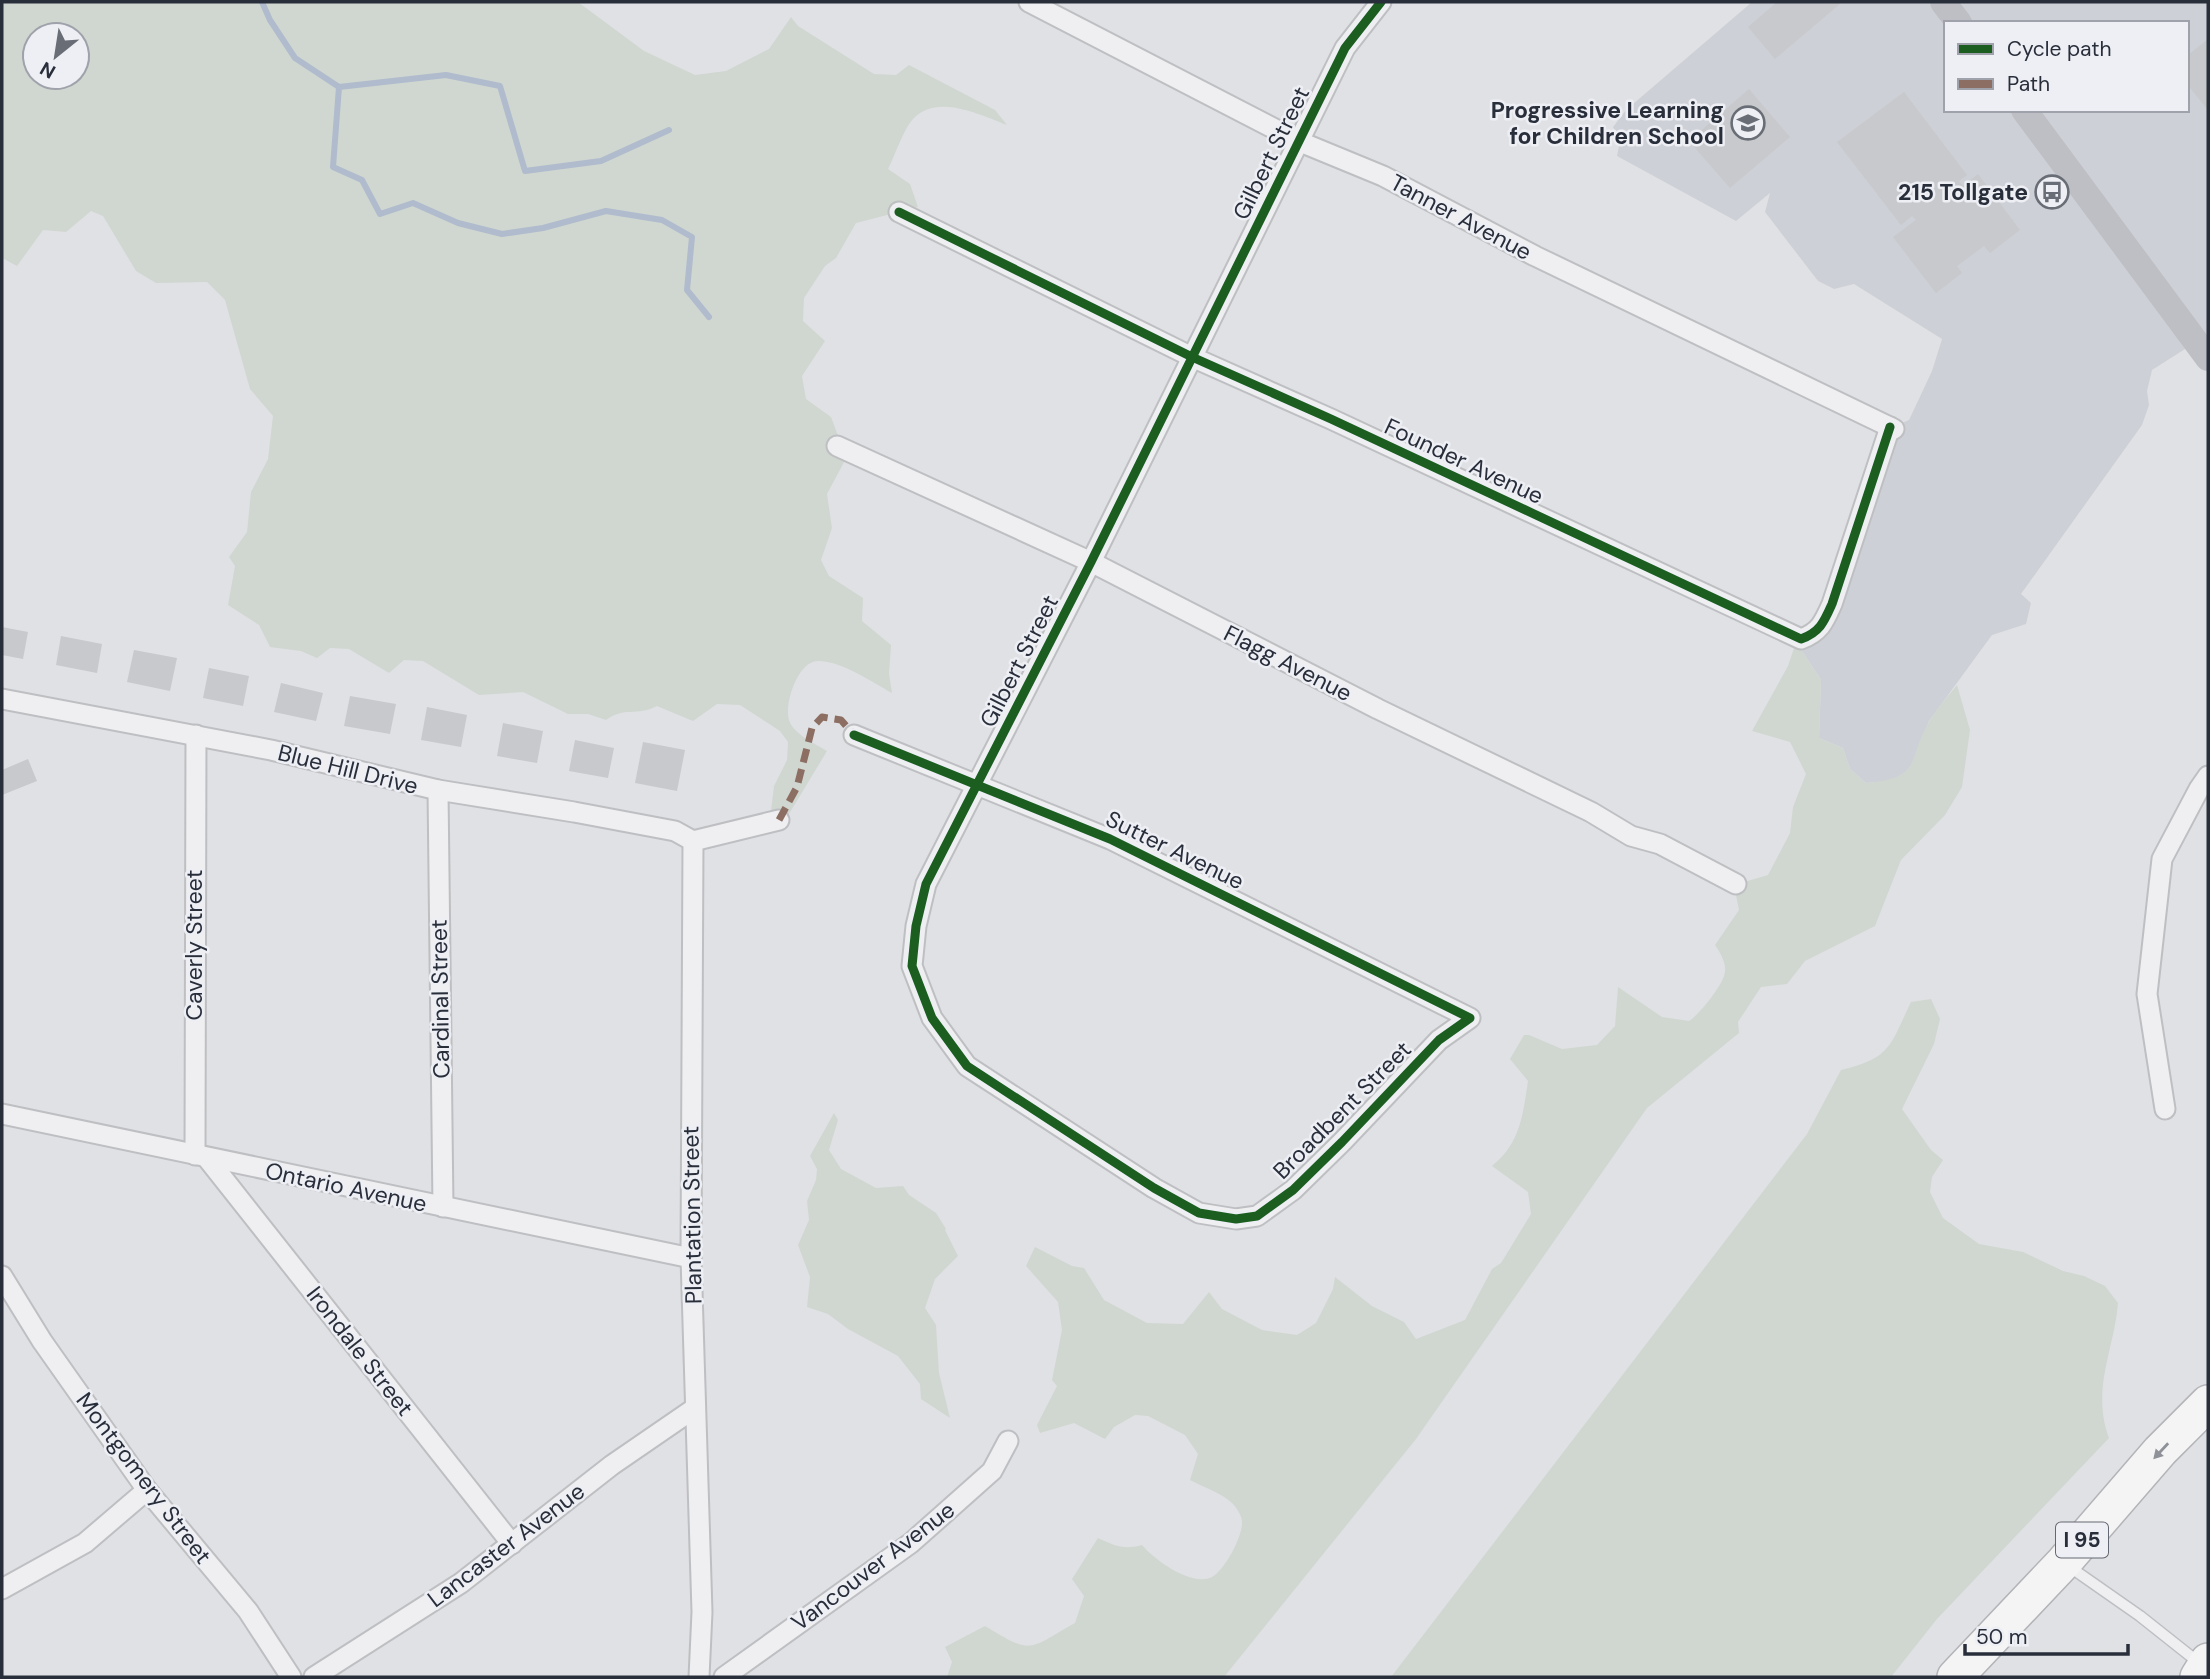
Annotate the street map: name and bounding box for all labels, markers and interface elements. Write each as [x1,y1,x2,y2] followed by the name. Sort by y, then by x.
[21,21,91,91] north arrow
[1944,21,2189,112] legend
[2007,35,2112,63] text: Cycle path
[35,56,60,85] text: N
[2007,70,2050,98] text: Path
[1226,82,1316,224] street label: Gilbert Street
[1491,95,1724,151] place label: Progressive Learning for Children School
[1729,104,1767,142] school or university icon: Progressive Learning for Children School
[1385,167,1537,267] street label: Tanner Avenue
[2033,173,2071,211] bus stop icon: 215 Tollgate
[1898,177,2028,207] place label: 215 Tollgate
[1380,411,1548,511] street label: Founder Avenue
[973,590,1065,732] street label: Gilbert Street
[1219,618,1357,708] street label: Flagg Avenue
[275,737,421,801] street label: Blue Hill Drive
[1101,804,1249,896] street label: Sutter Avenue
[179,870,209,1020] street label: Caverly Street
[424,919,456,1079] street label: Cardinal Street
[1267,1035,1417,1185] street label: Broadbent Street
[675,1126,709,1304] street label: Plantation Street
[262,1155,430,1219] street label: Ontario Avenue
[300,1280,420,1422] street label: Irondale Street
[70,1386,218,1570] street label: Montgomery Street
[2152,1443,2169,1460] one-way arrow
[421,1476,591,1614] street label: Lancaster Avenue
[785,1495,961,1637] street label: Vancouver Avenue
[2056,1522,2108,1558] road number: I 95
[1965,1612,2128,1656] scale bar
[1976,1623,2027,1651] text: 50 m

